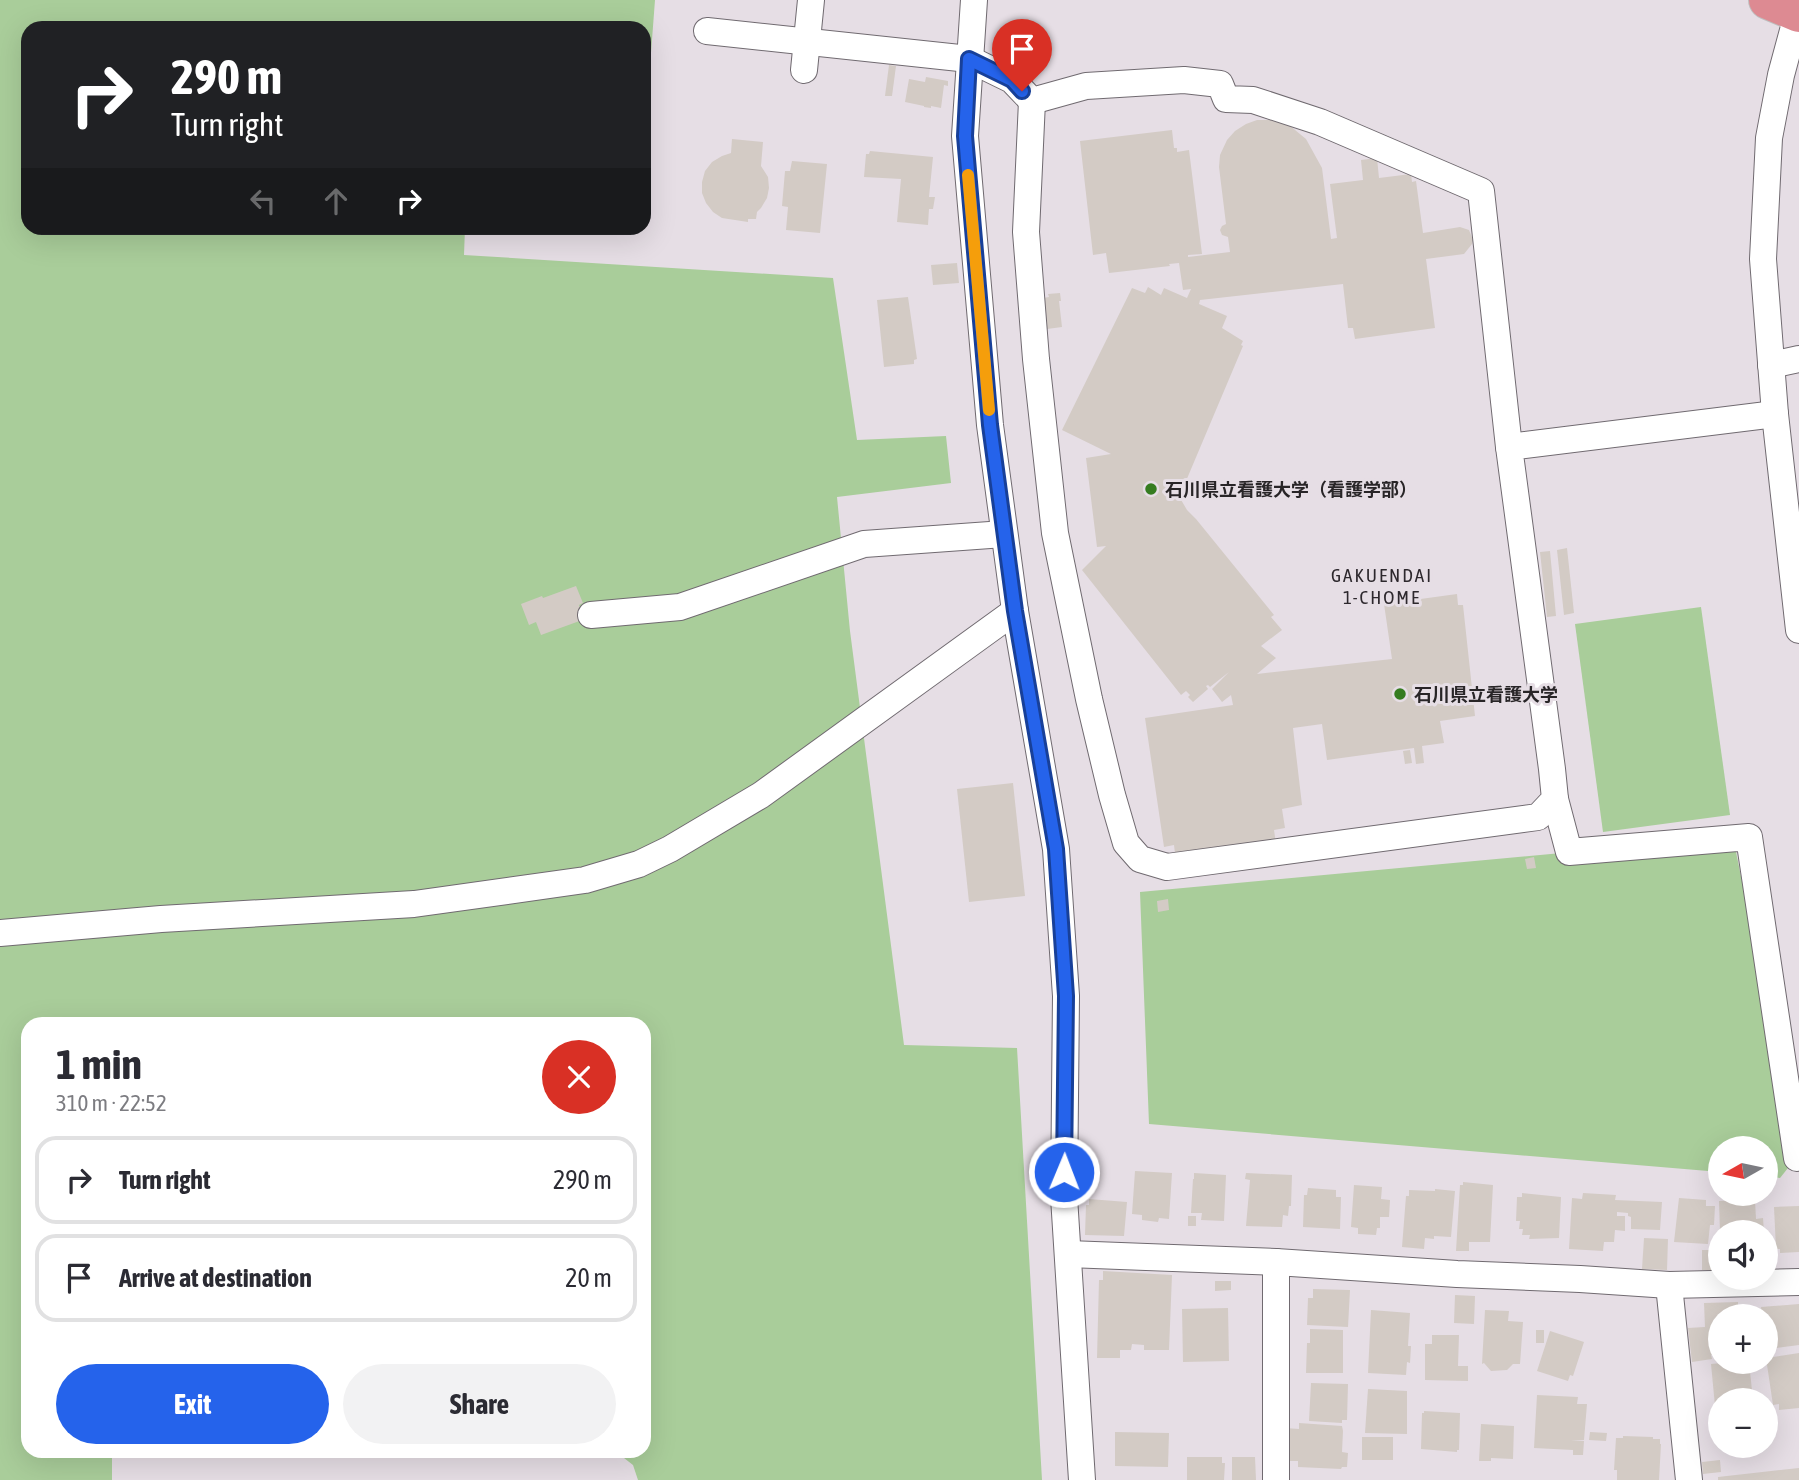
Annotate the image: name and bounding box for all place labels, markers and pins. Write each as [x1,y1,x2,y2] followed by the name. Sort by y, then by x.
[992,19,1052,91] pin
[1165,479,1417,500] place label: 石川県立看護大学（看護学部）
[1143,481,1159,497] marker: 石川県立看護大学（看護学部）
[1414,684,1558,705] place label: 石川県立看護大学
[1392,686,1408,702] marker: 石川県立看護大学

